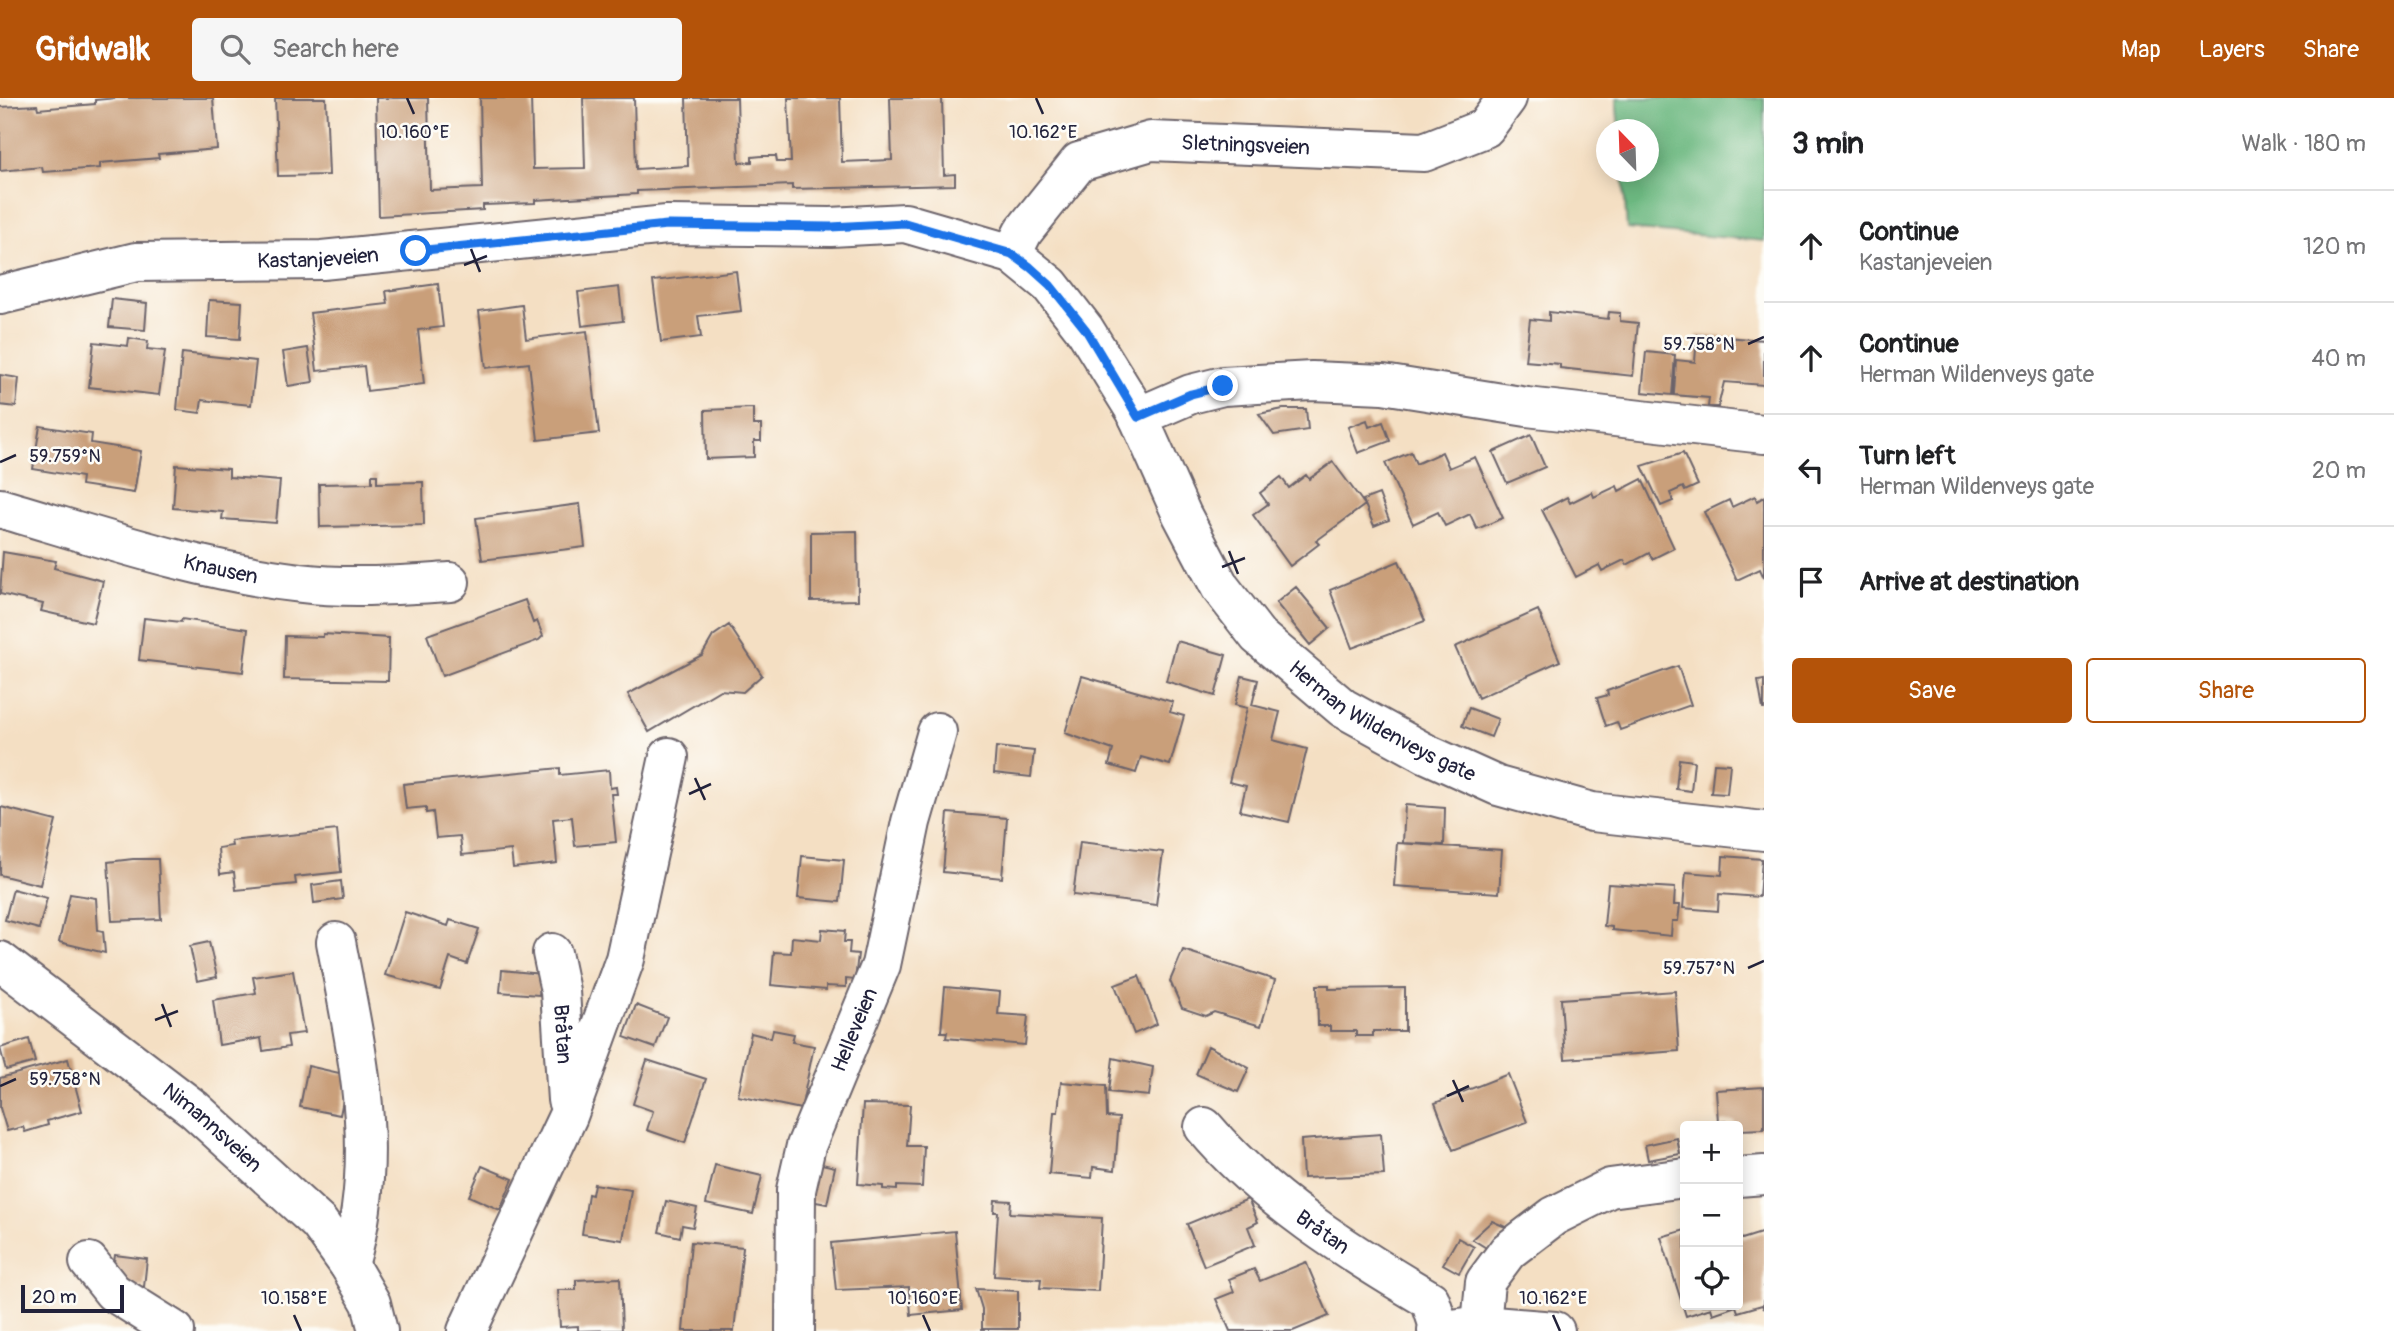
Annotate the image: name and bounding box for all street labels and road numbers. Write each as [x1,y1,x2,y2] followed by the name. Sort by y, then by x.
[1181,129,1311,161] street label: Sletningsveien
[257,241,380,275] street label: Kastanjeveien
[180,548,260,590] street label: Knausen
[1283,655,1480,788] street label: Herman Wildenveys gate
[825,984,884,1076] street label: Helleveien
[547,1003,578,1065] street label: Bråtan
[157,1077,268,1178] street label: Nimannsveien
[1290,1204,1355,1261] street label: Bråtan

